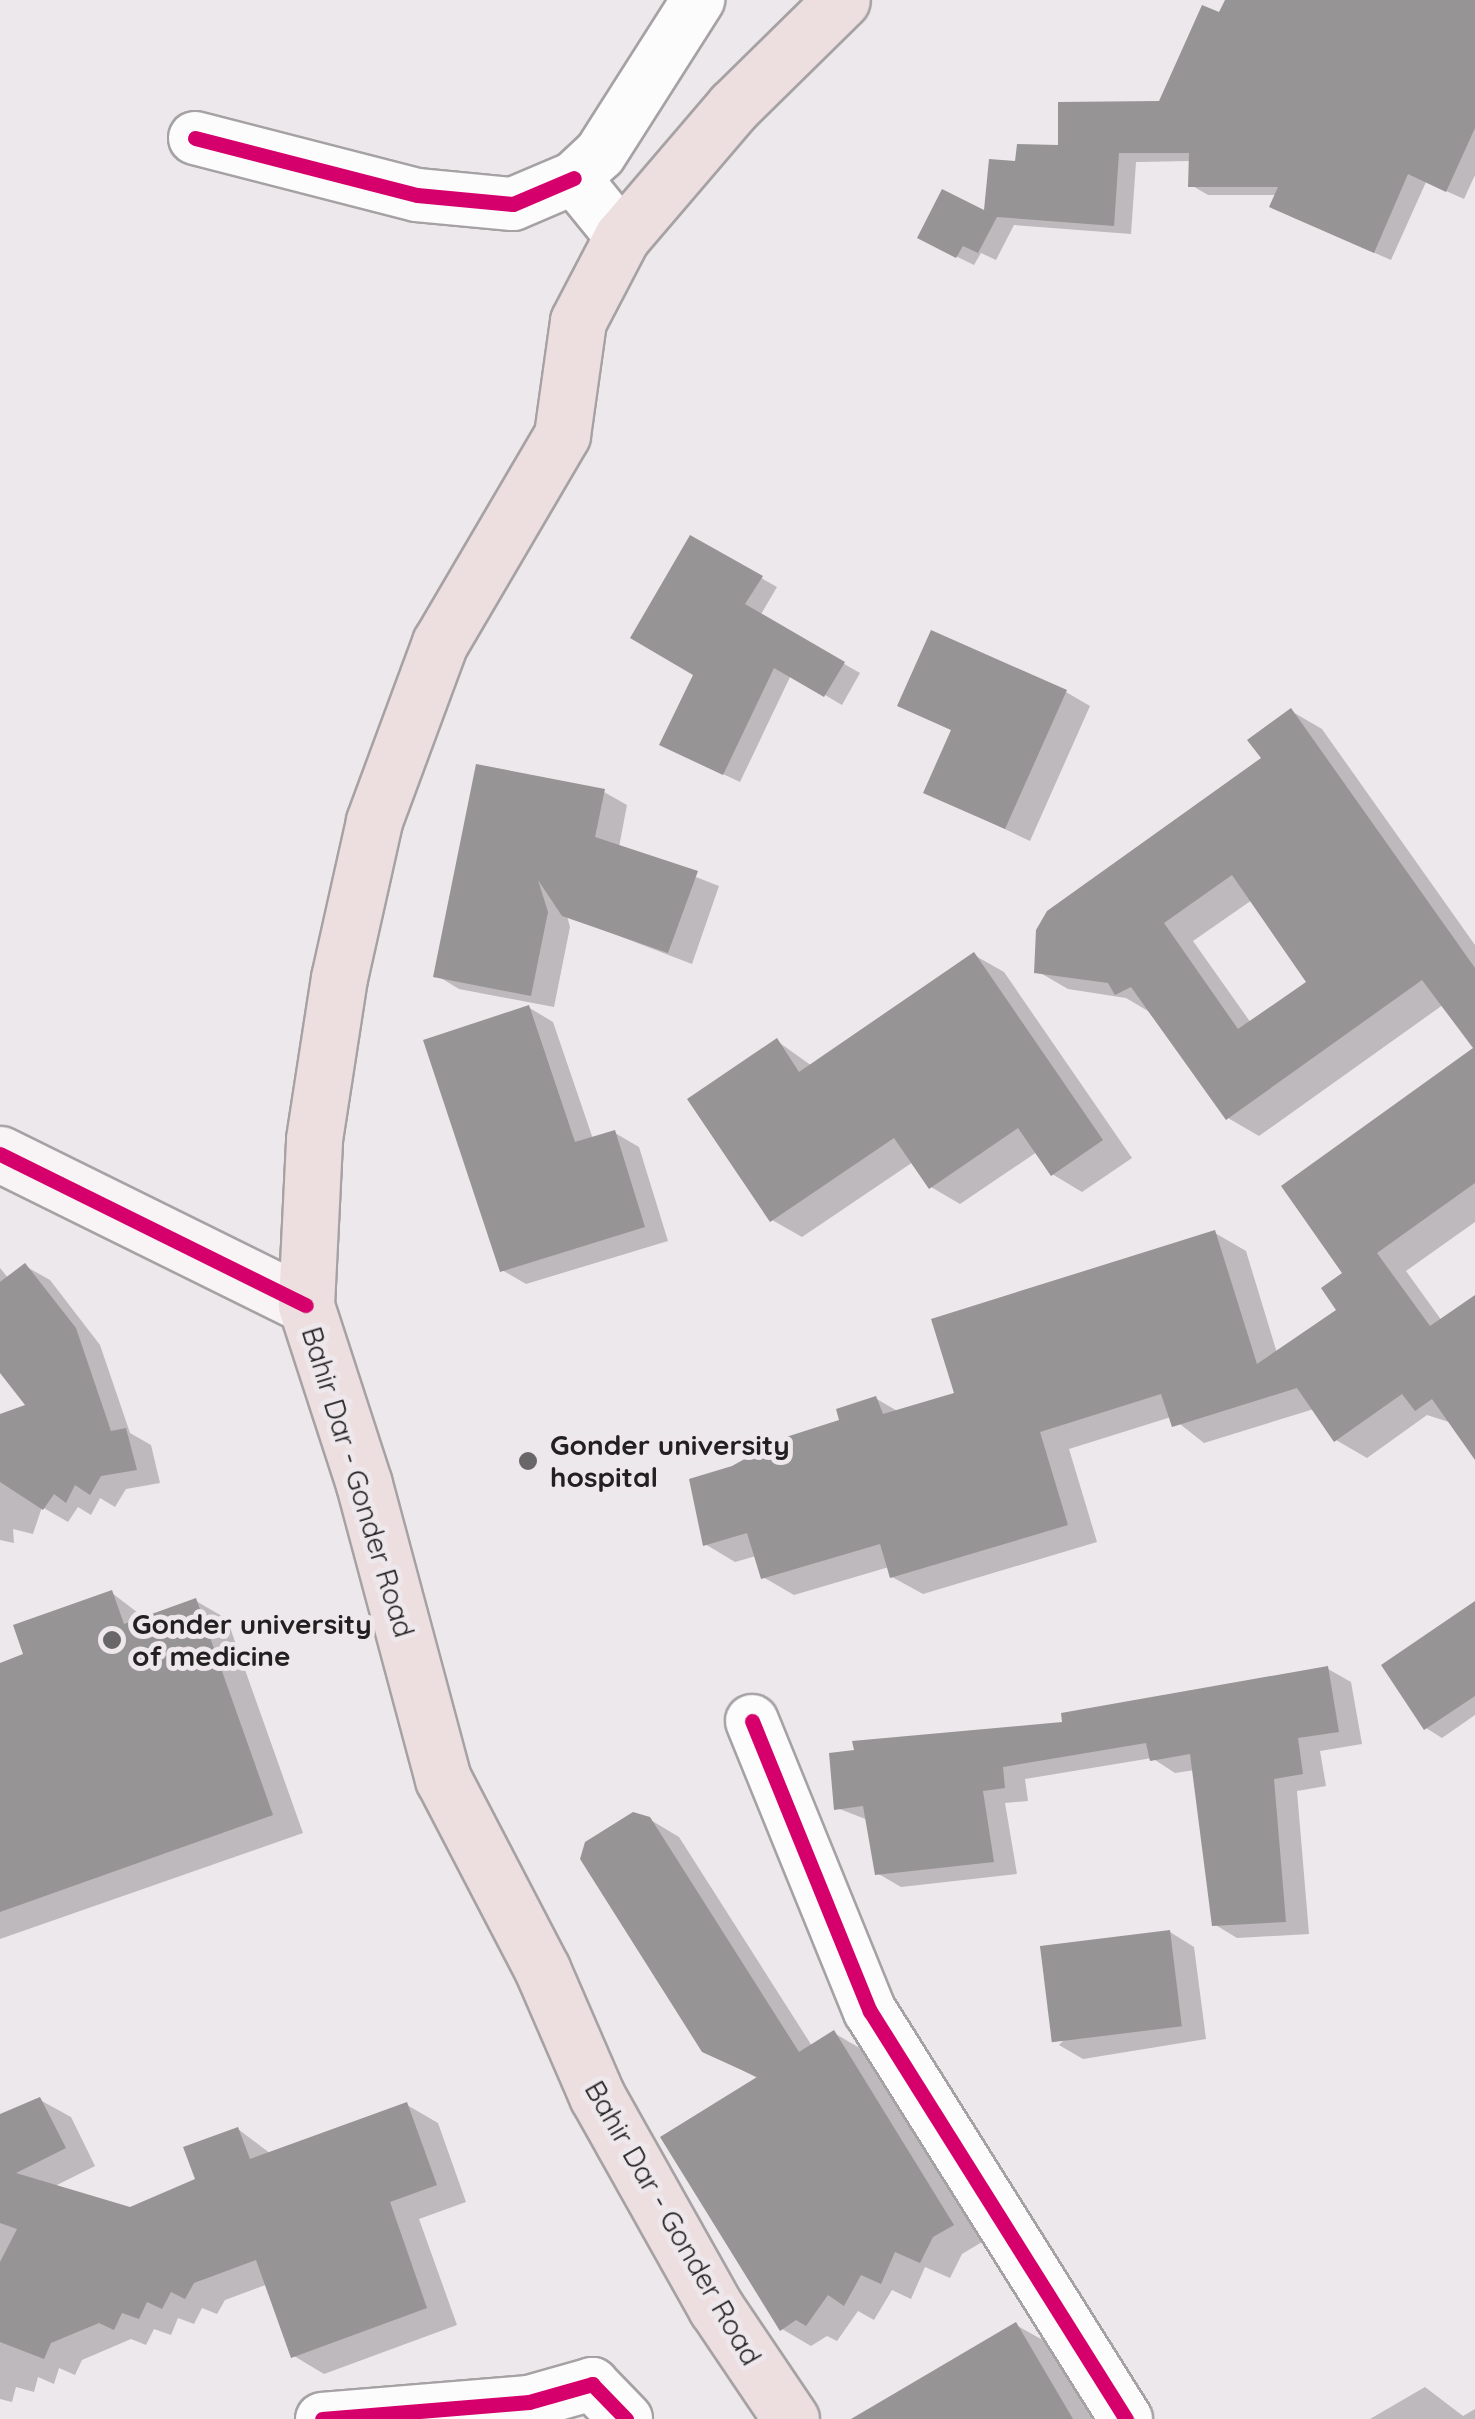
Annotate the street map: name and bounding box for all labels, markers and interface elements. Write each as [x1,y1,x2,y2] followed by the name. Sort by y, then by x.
[295,1323,421,1641] street label: Bahir Dar - Gonder Road
[550,1428,790,1494] place label: Gonder university hospital
[515,1448,541,1474] marker: Gonder university hospital
[132,1607,372,1673] place label: Gonder university of medicine
[101,1629,123,1651] marker: Gonder university of medicine
[578,2075,768,2371] street label: Bahir Dar - Gonder Road

